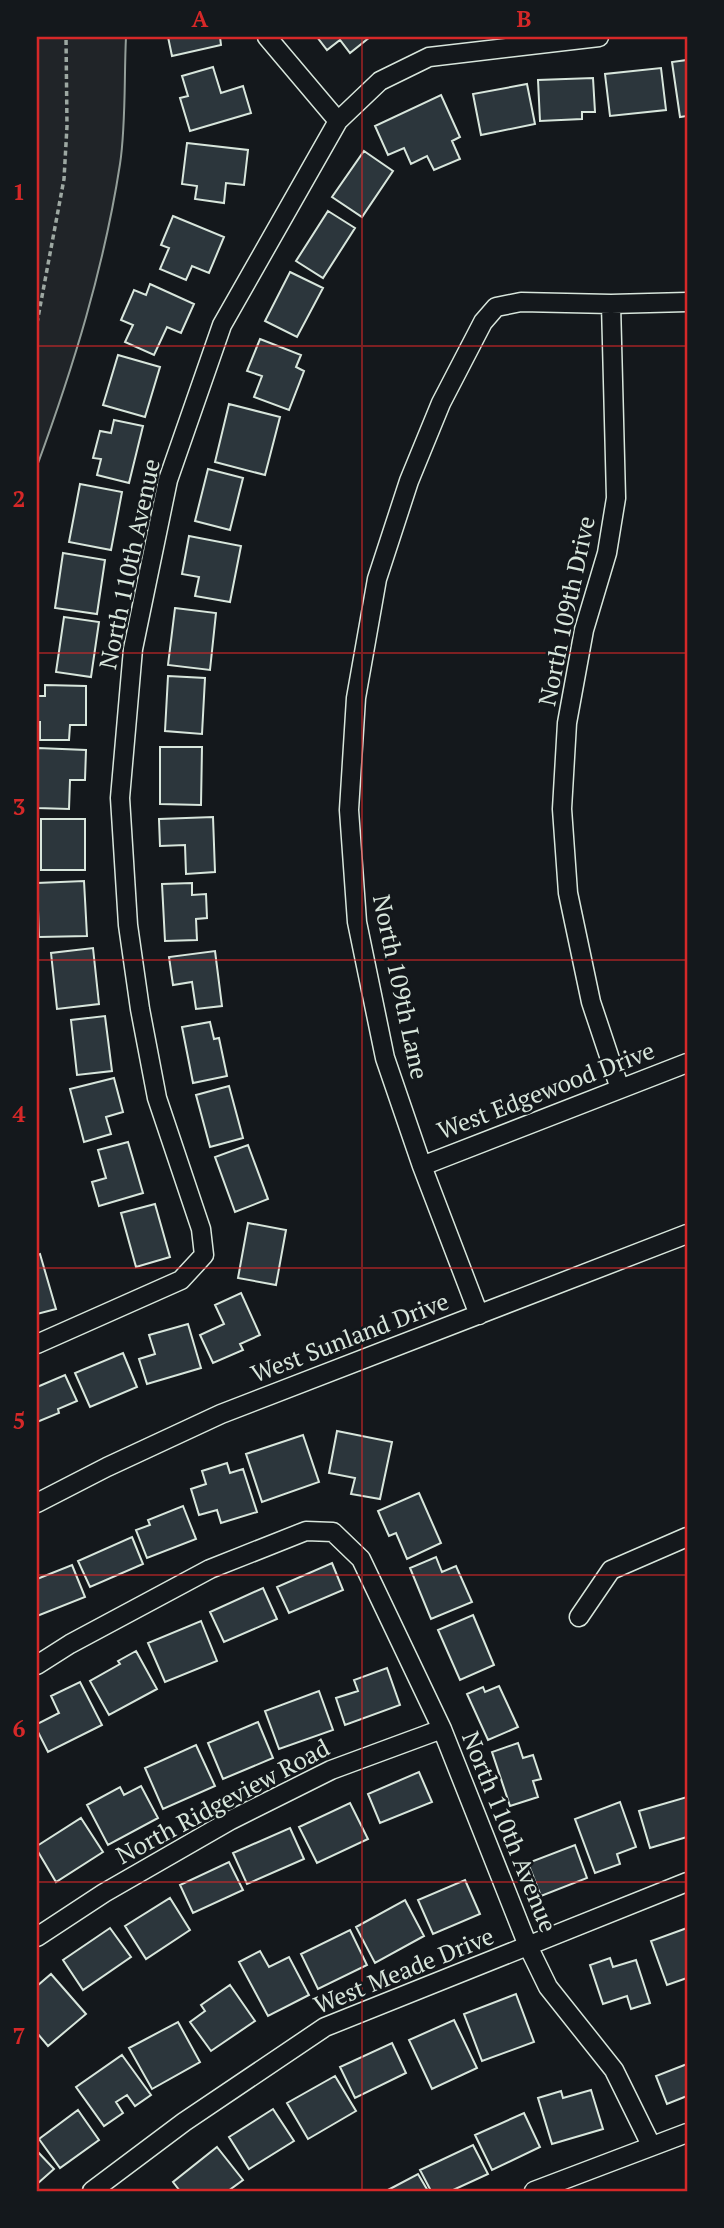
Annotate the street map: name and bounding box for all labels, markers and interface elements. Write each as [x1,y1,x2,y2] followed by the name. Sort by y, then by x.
[192,3,209,34] text: A
[517,3,532,34] text: B
[13,176,26,207] text: 1
[91,456,167,672] street label: North 110th Avenue
[13,483,26,514] text: 2
[530,513,602,709] street label: North 109th Drive
[13,791,26,822] text: 3
[366,892,436,1082] street label: North 109th Lane
[432,1034,659,1146] street label: West Edgewood Drive
[13,1098,26,1129] text: 4
[246,1285,453,1389] street label: West Sunland Drive
[13,1405,26,1436] text: 5
[13,1713,26,1744] text: 6
[455,1726,565,1937] street label: North 110th Avenue
[110,1731,335,1871] street label: North Ridgeview Road
[309,1919,498,2021] street label: West Meade Drive
[13,2020,26,2051] text: 7

